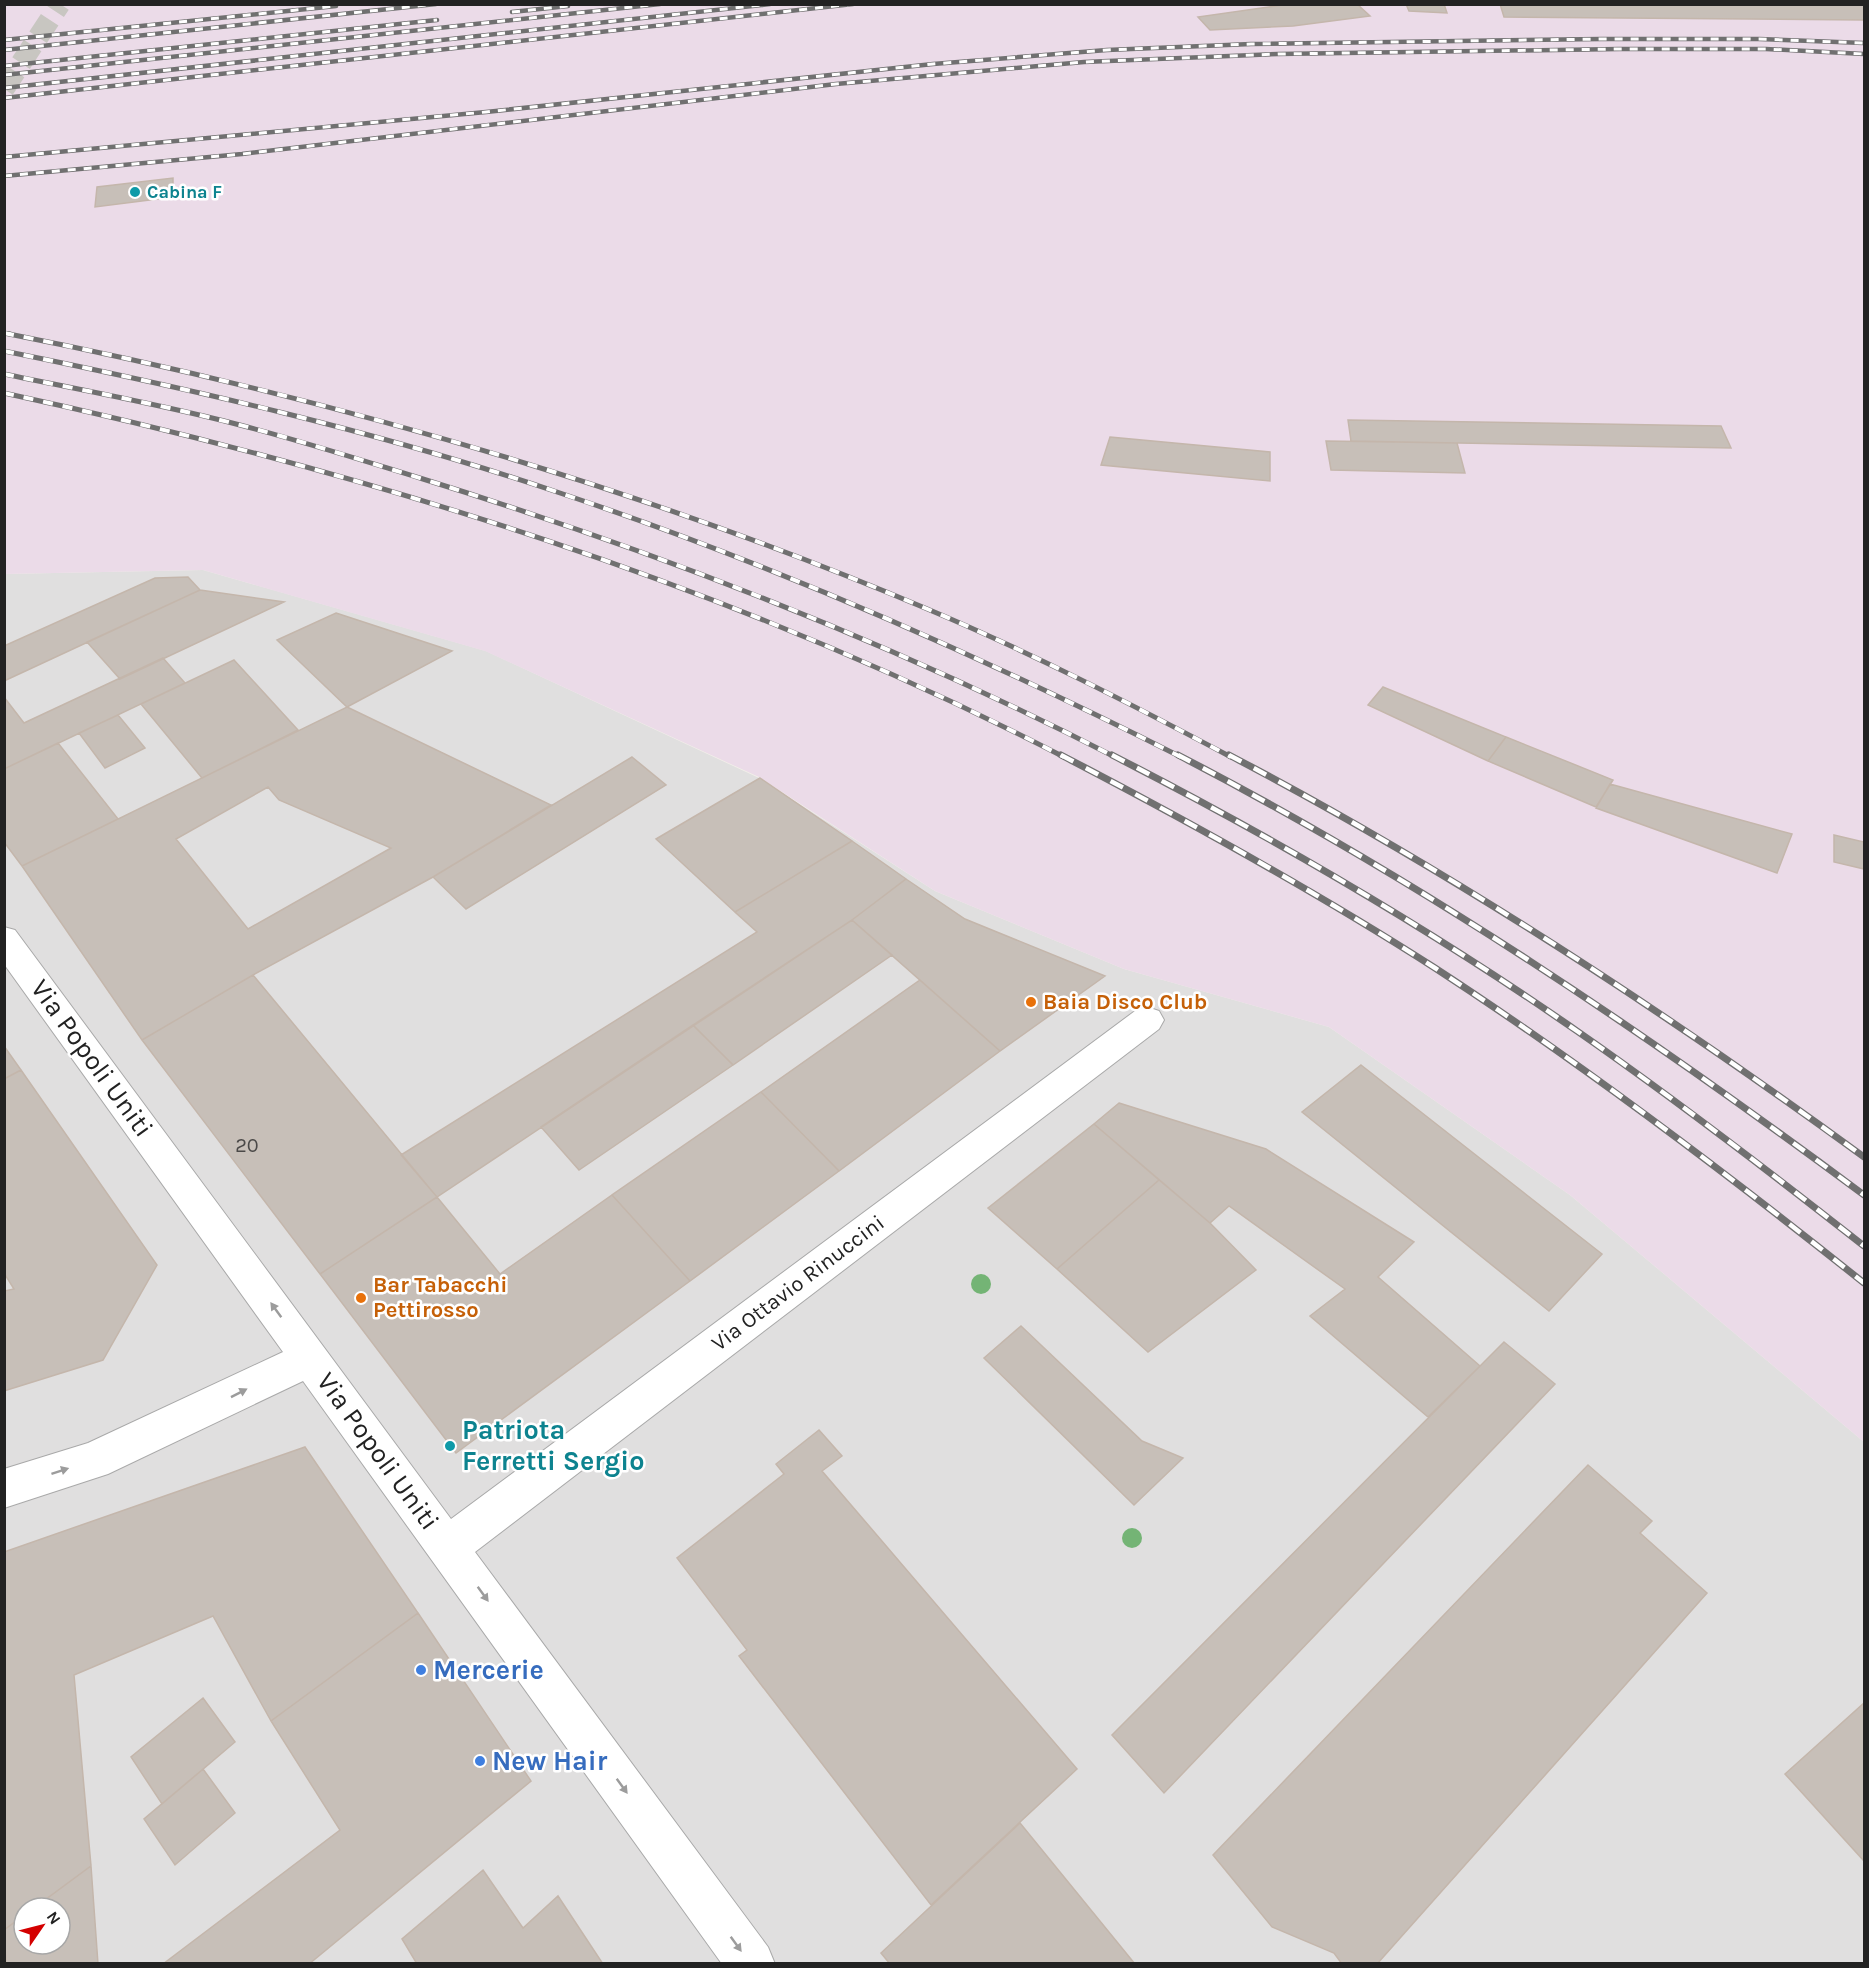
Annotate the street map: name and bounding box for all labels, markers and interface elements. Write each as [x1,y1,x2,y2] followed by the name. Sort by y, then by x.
[147,181,222,203] place label: Cabina F
[128,185,142,199] marker: Cabina F
[24,973,160,1143] street label: Via Popoli Uniti
[1043,989,1207,1015] place label: Baia Disco Club
[1024,995,1038,1009] marker: Baia Disco Club
[235,1134,259,1157] house number: 20
[706,1210,890,1356] street label: Via Ottavio Rinuccini
[373,1272,507,1323] place label: Bar Tabacchi Pettirosso
[354,1291,368,1305] marker: Bar Tabacchi Pettirosso
[270,1303,282,1318] one-way arrow
[310,1366,446,1536] street label: Via Popoli Uniti
[230,1389,247,1398] one-way arrow
[462,1414,644,1477] place label: Patriota Ferretti Sergio
[443,1439,457,1453] marker: Patriota Ferretti Sergio
[51,1466,69,1475] one-way arrow
[476,1587,488,1602] one-way arrow
[433,1654,544,1686] place label: Mercerie
[414,1663,428,1677] marker: Mercerie
[492,1745,608,1777] place label: New Hair
[473,1754,487,1768] marker: New Hair
[616,1778,628,1794] one-way arrow
[12,1896,72,1956] north arrow
[43,1908,65,1928] text: N
[730,1936,742,1951] one-way arrow

